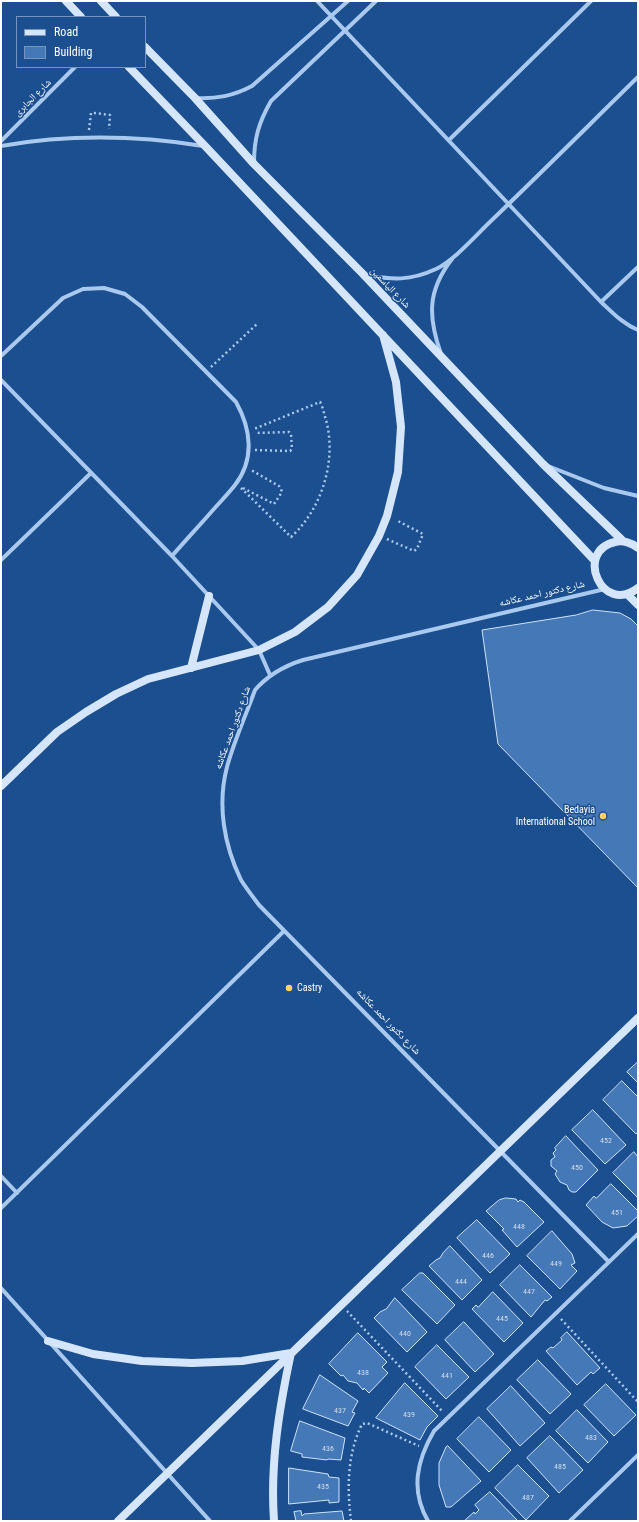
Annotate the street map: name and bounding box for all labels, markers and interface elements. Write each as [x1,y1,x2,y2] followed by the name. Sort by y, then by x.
[16,16,146,68] legend
[54,25,78,39] text: Road
[54,45,92,59] text: Building
[12,77,54,119] street label: شارع الجابرى
[368,265,412,311] street label: شارع الياسمين
[498,578,586,610] street label: شارع دكتور احمد عكاشه
[212,685,254,771] street label: شارع دكتور احمد عكاشه
[516,804,595,828] place label: Bedayia International School
[598,811,608,821] marker: Bedayia International School
[297,982,322,994] place label: Castry
[284,983,294,993] marker: Castry
[353,986,423,1058] street label: شارع دكتور احمد عكاشه
[600,1136,612,1146] house number: 452
[571,1163,583,1173] house number: 450
[611,1208,623,1218] house number: 451
[513,1222,525,1232] house number: 448
[482,1251,494,1261] house number: 446
[550,1259,562,1269] house number: 449
[455,1277,467,1287] house number: 444
[523,1287,535,1297] house number: 447
[496,1314,508,1324] house number: 445
[399,1329,411,1339] house number: 440
[357,1368,369,1378] house number: 438
[441,1371,453,1381] house number: 441
[334,1406,346,1416] house number: 437
[403,1410,415,1420] house number: 439
[585,1433,597,1443] house number: 483
[322,1444,334,1454] house number: 436
[554,1462,566,1472] house number: 485
[317,1482,329,1492] house number: 435
[522,1493,534,1503] house number: 487

